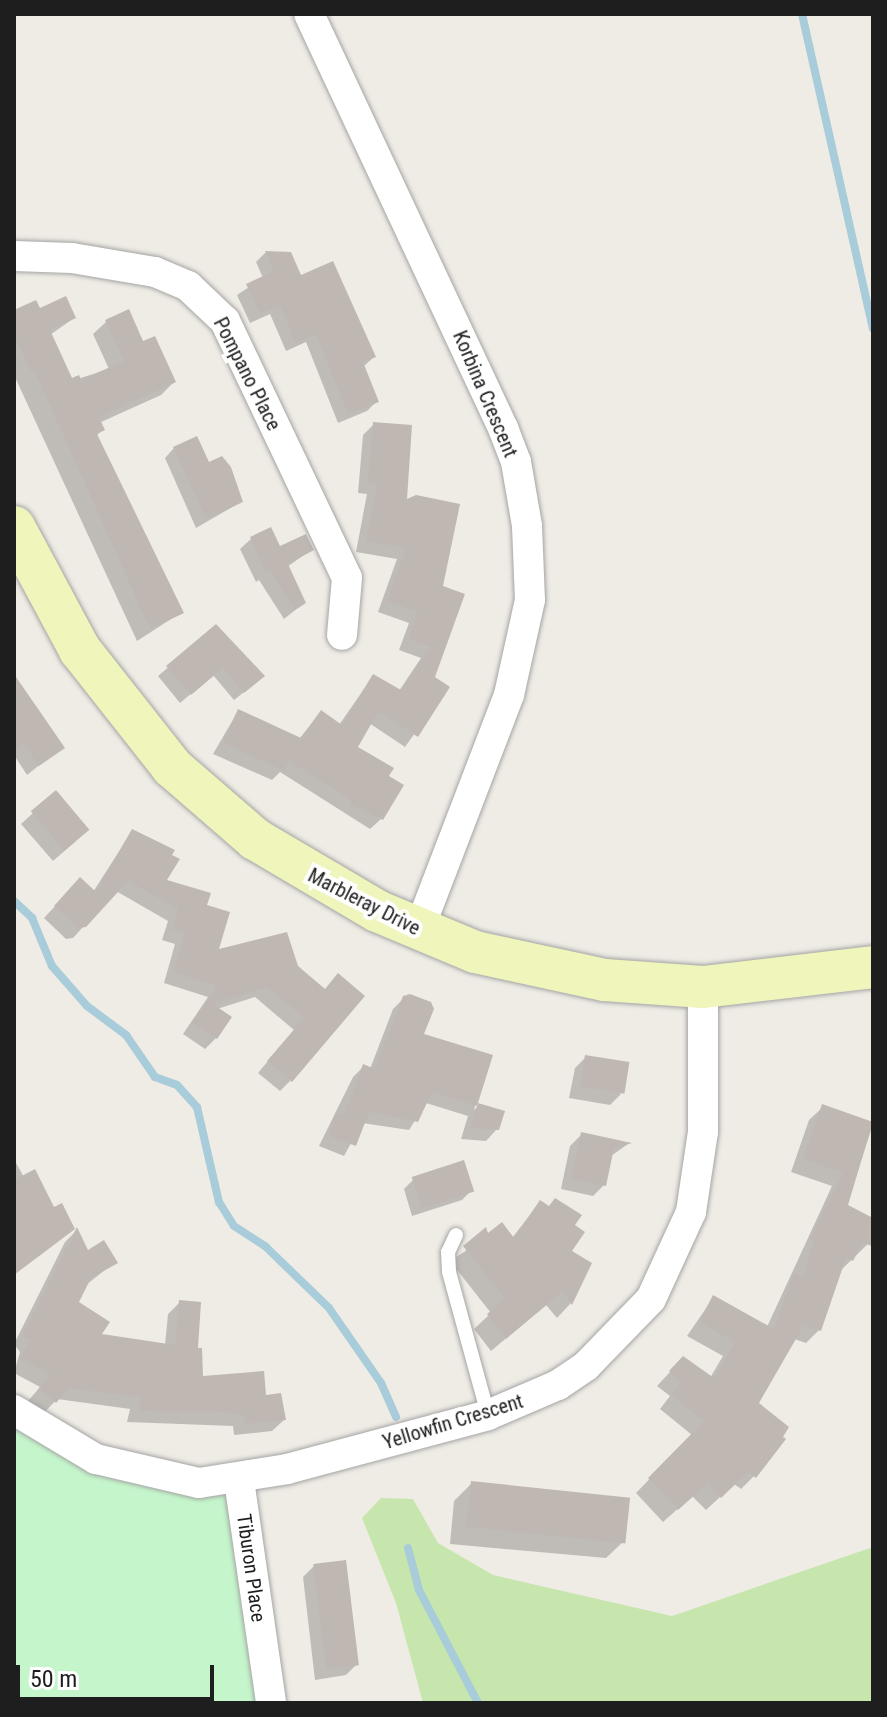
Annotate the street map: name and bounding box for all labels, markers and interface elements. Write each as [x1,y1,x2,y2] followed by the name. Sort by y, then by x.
[208,313,286,435] street label: Pompano Place
[448,327,522,461] street label: Korbina Crescent
[304,863,424,941] street label: Marbleray Drive
[380,1389,526,1455] street label: Yellowfin Crescent
[232,1513,270,1623] street label: Tiburon Place
[20,1649,218,1699] scale bar
[30,1665,77,1693] text: 50 m

